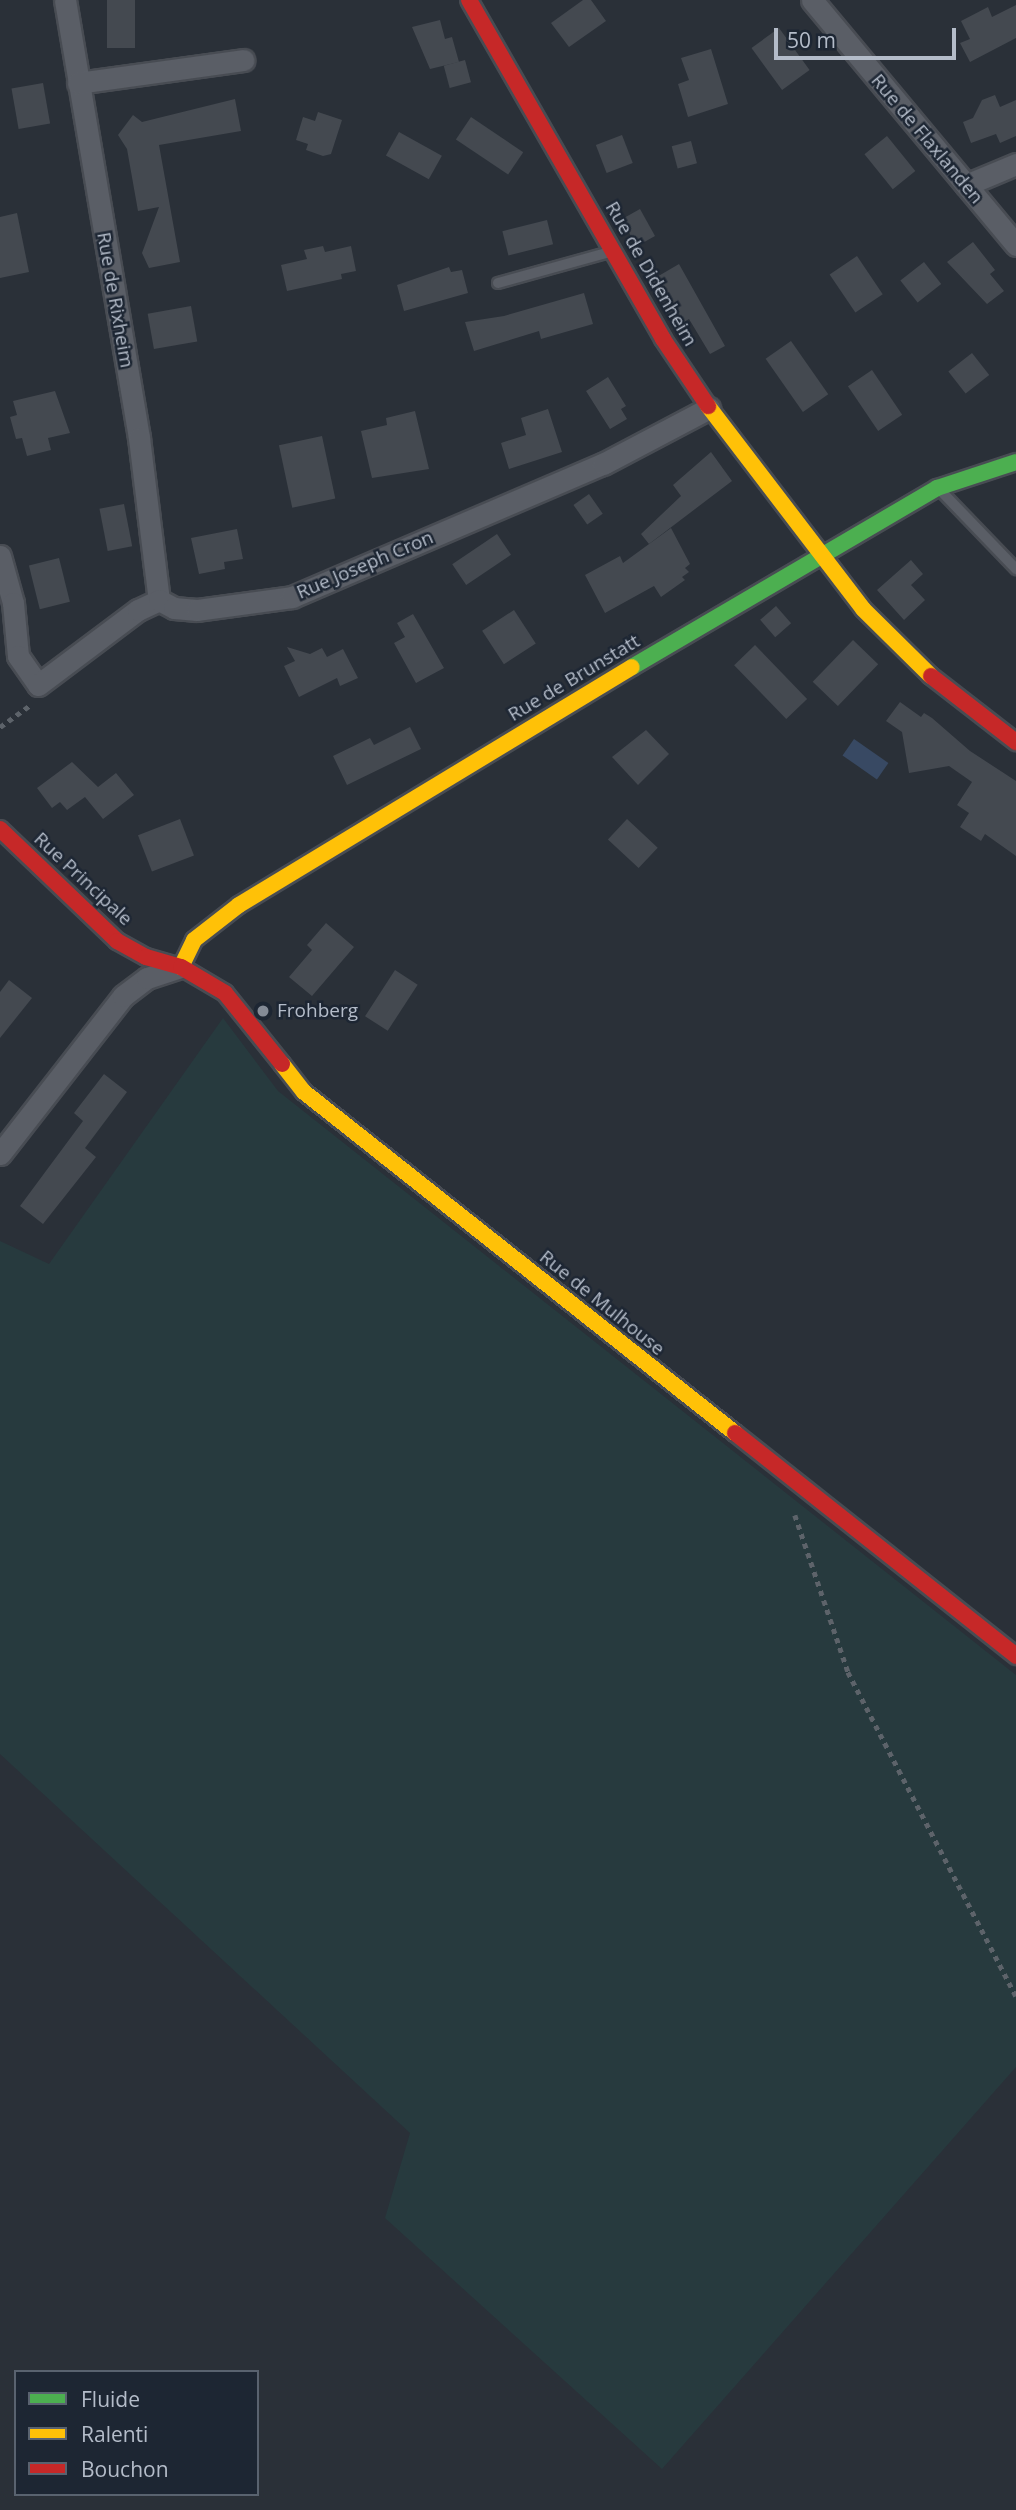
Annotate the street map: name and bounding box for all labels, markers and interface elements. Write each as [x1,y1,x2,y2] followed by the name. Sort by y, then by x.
[778,14,960,58] scale bar
[787,26,836,54] text: 50 m
[866,70,988,208] street label: Rue de Flaxlanden
[600,198,702,350] street label: Rue de Didenheim
[92,230,138,370] street label: Rue de Rixheim
[293,526,437,604] street label: Rue Joseph Cron
[504,630,644,726] street label: Rue de Brunstatt
[29,828,137,930] street label: Rue Principale
[277,1000,358,1022] place label: Frohberg
[255,1003,271,1019] marker: Frohberg
[535,1246,669,1360] street label: Rue de Mulhouse
[14,2370,259,2496] legend
[81,2385,140,2413] text: Fluide
[81,2420,148,2448] text: Ralenti
[81,2455,169,2483] text: Bouchon

